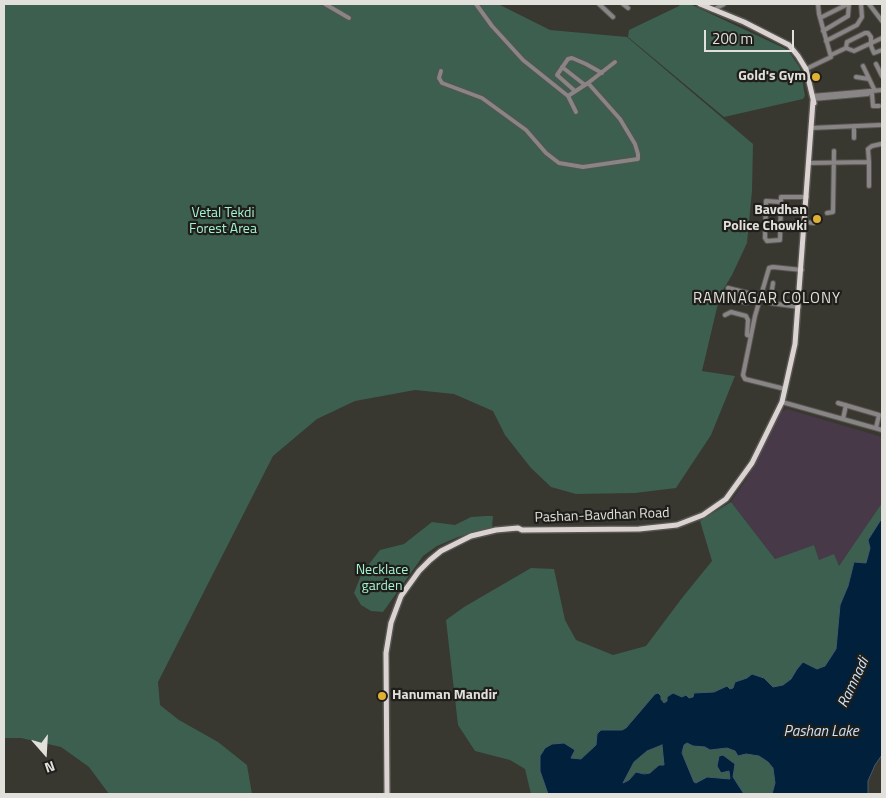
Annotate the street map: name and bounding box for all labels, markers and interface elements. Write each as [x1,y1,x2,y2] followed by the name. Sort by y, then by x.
[706,20,796,52] scale bar
[712,27,753,50] text: 200 m
[738,69,806,85] place label: Gold's Gym
[810,71,822,83] marker: Gold's Gym
[723,203,807,236] place label: Bavdhan Police Chowki
[189,206,257,238] park label: Vetal Tekdi Forest Area
[811,213,823,225] marker: Bavdhan Police Chowki
[691,290,843,308] district label: RAMNAGAR COLONY
[534,505,670,527] street label: Pashan-Bavdhan Road
[356,563,408,596] park label: Necklace garden
[835,655,873,711] water label: Ramnadi
[392,688,497,704] place label: Hanuman Mandir
[376,690,388,702] marker: Hanuman Mandir
[783,723,859,741] water label: Pashan Lake
[20,728,70,778] north arrow
[42,756,58,779] text: N

